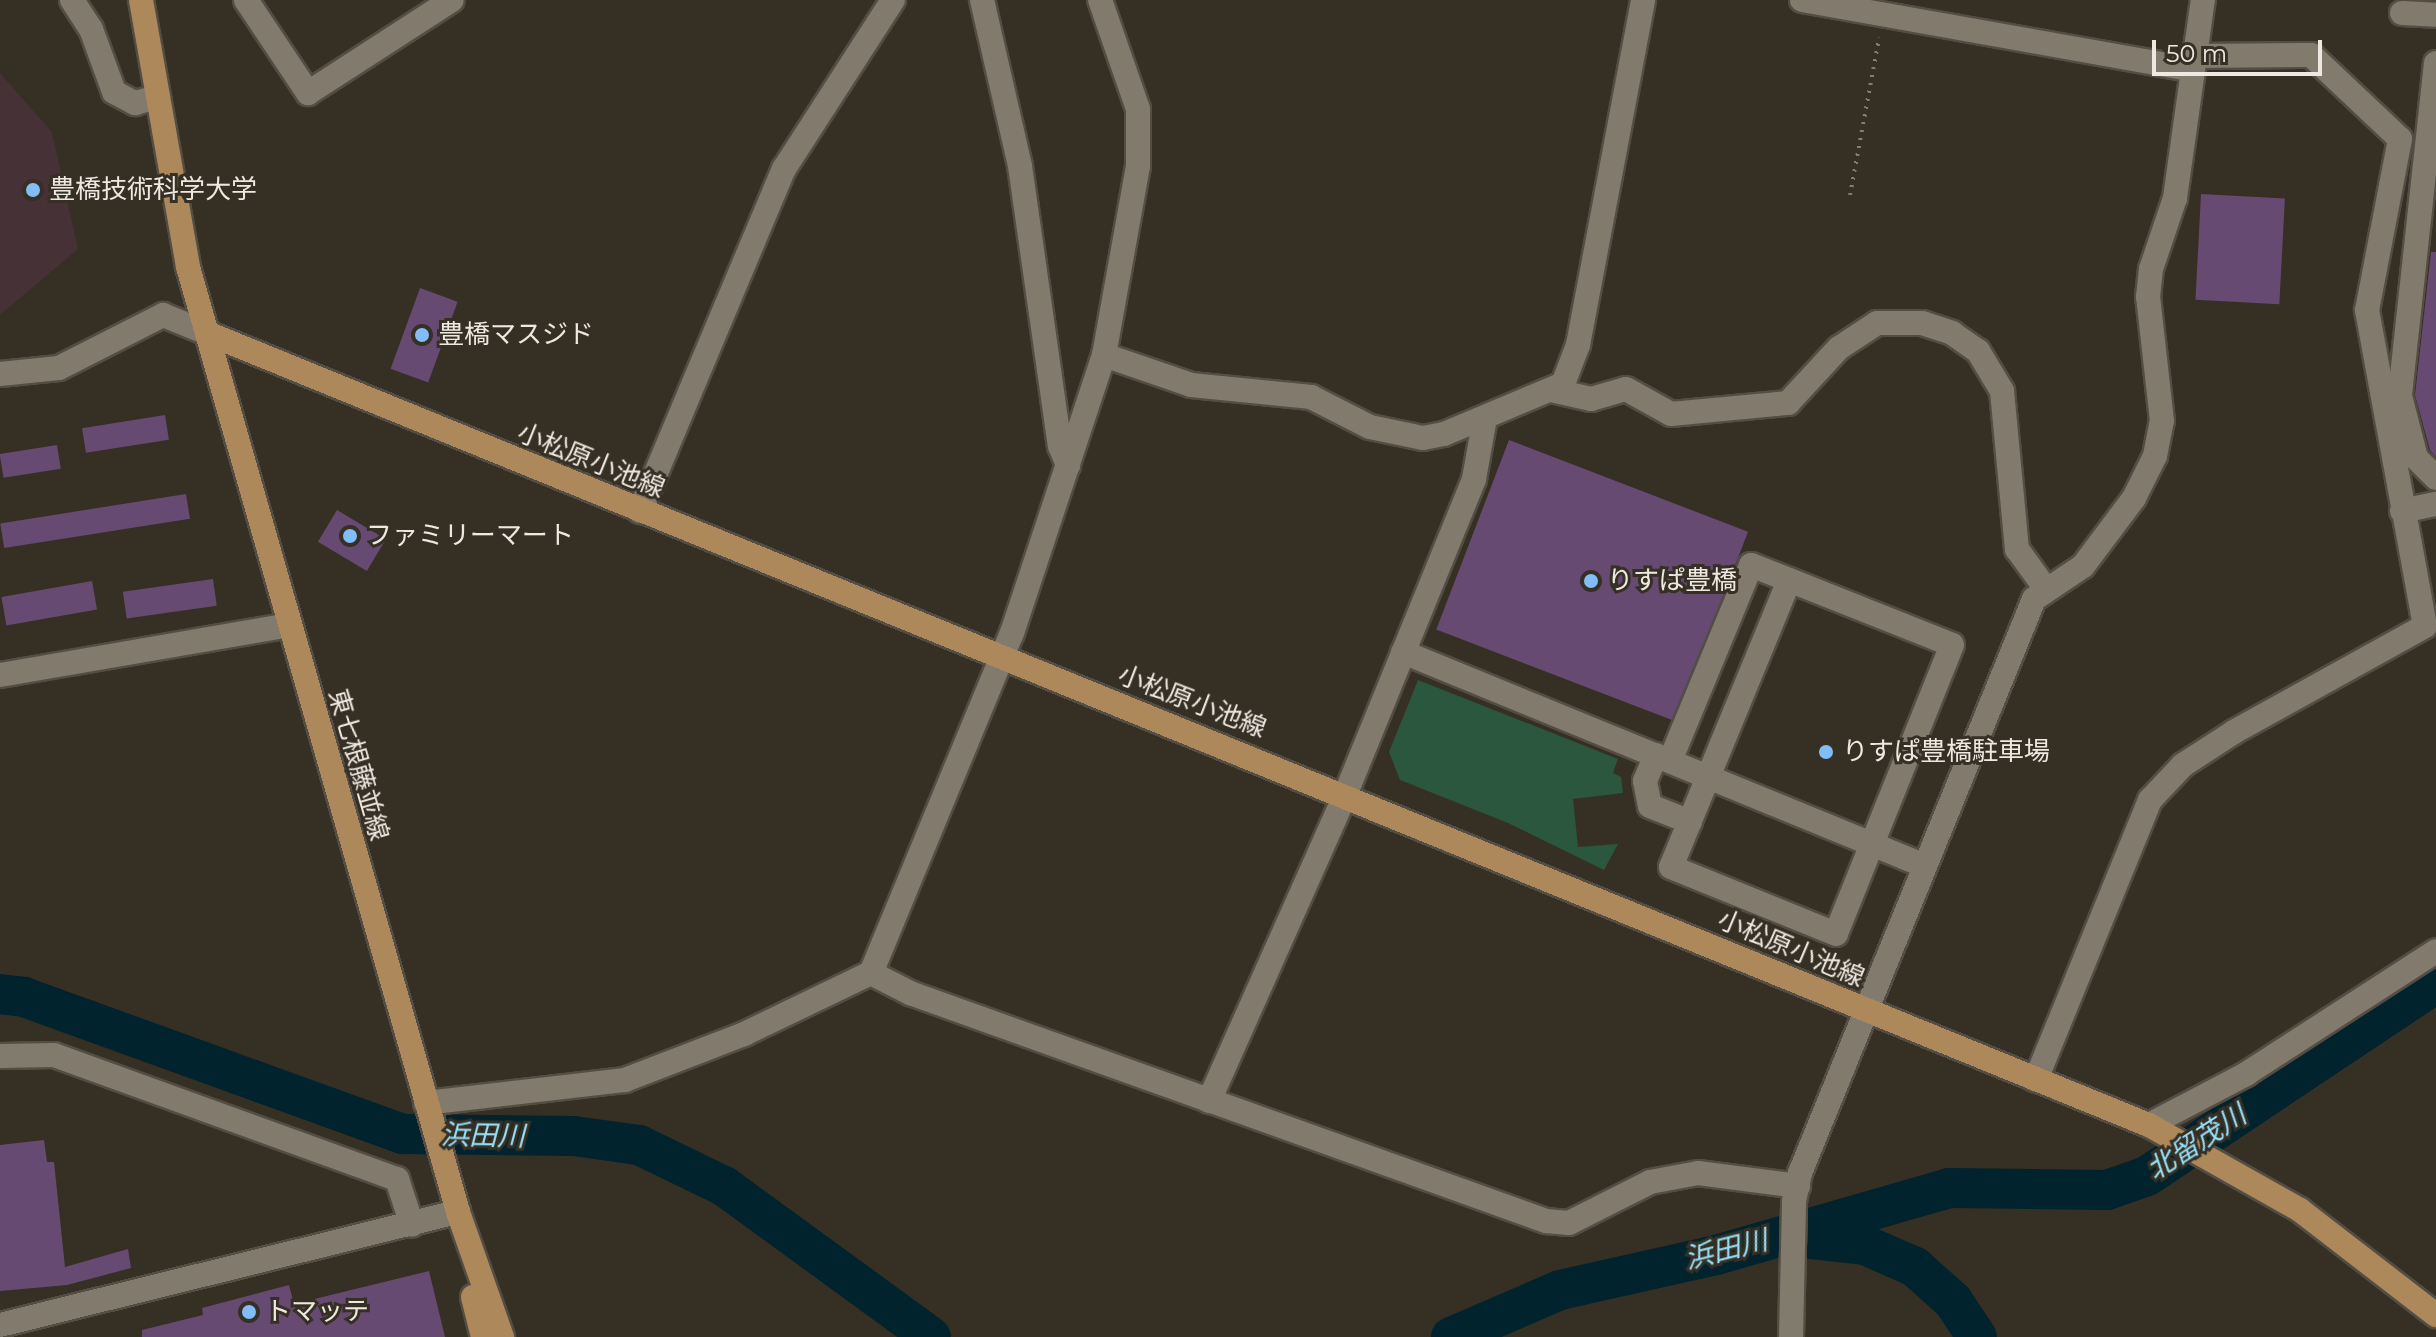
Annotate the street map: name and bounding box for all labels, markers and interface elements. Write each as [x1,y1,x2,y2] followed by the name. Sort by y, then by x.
[2156,24,2326,74] scale bar
[2166,39,2227,68] text: 50 m
[49,174,257,206] place label: 豊橋技術科学大学
[24,181,42,199] marker: 豊橋技術科学大学
[438,319,594,351] place label: 豊橋マスジド
[413,326,431,344] marker: 豊橋マスジド
[513,417,669,505] street label: 小松原小池線
[366,520,574,552] place label: ファミリーマート
[341,527,359,545] marker: ファミリーマート
[1607,565,1737,597] place label: りすぱ豊橋
[1582,572,1600,590] marker: りすぱ豊橋
[1114,659,1270,745] street label: 小松原小池線
[322,686,394,844] street label: 東七根藤並線
[1842,736,2050,768] place label: りすぱ豊橋駐車場
[1817,743,1835,761] marker: りすぱ豊橋駐車場
[1713,904,1869,994] street label: 小松原小池線
[2140,1097,2252,1187] water label: 北留茂川
[441,1117,525,1153] water label: 浜田川
[1681,1223,1771,1275] water label: 浜田川
[265,1296,369,1328] place label: トマッテ
[240,1303,258,1321] marker: トマッテ

